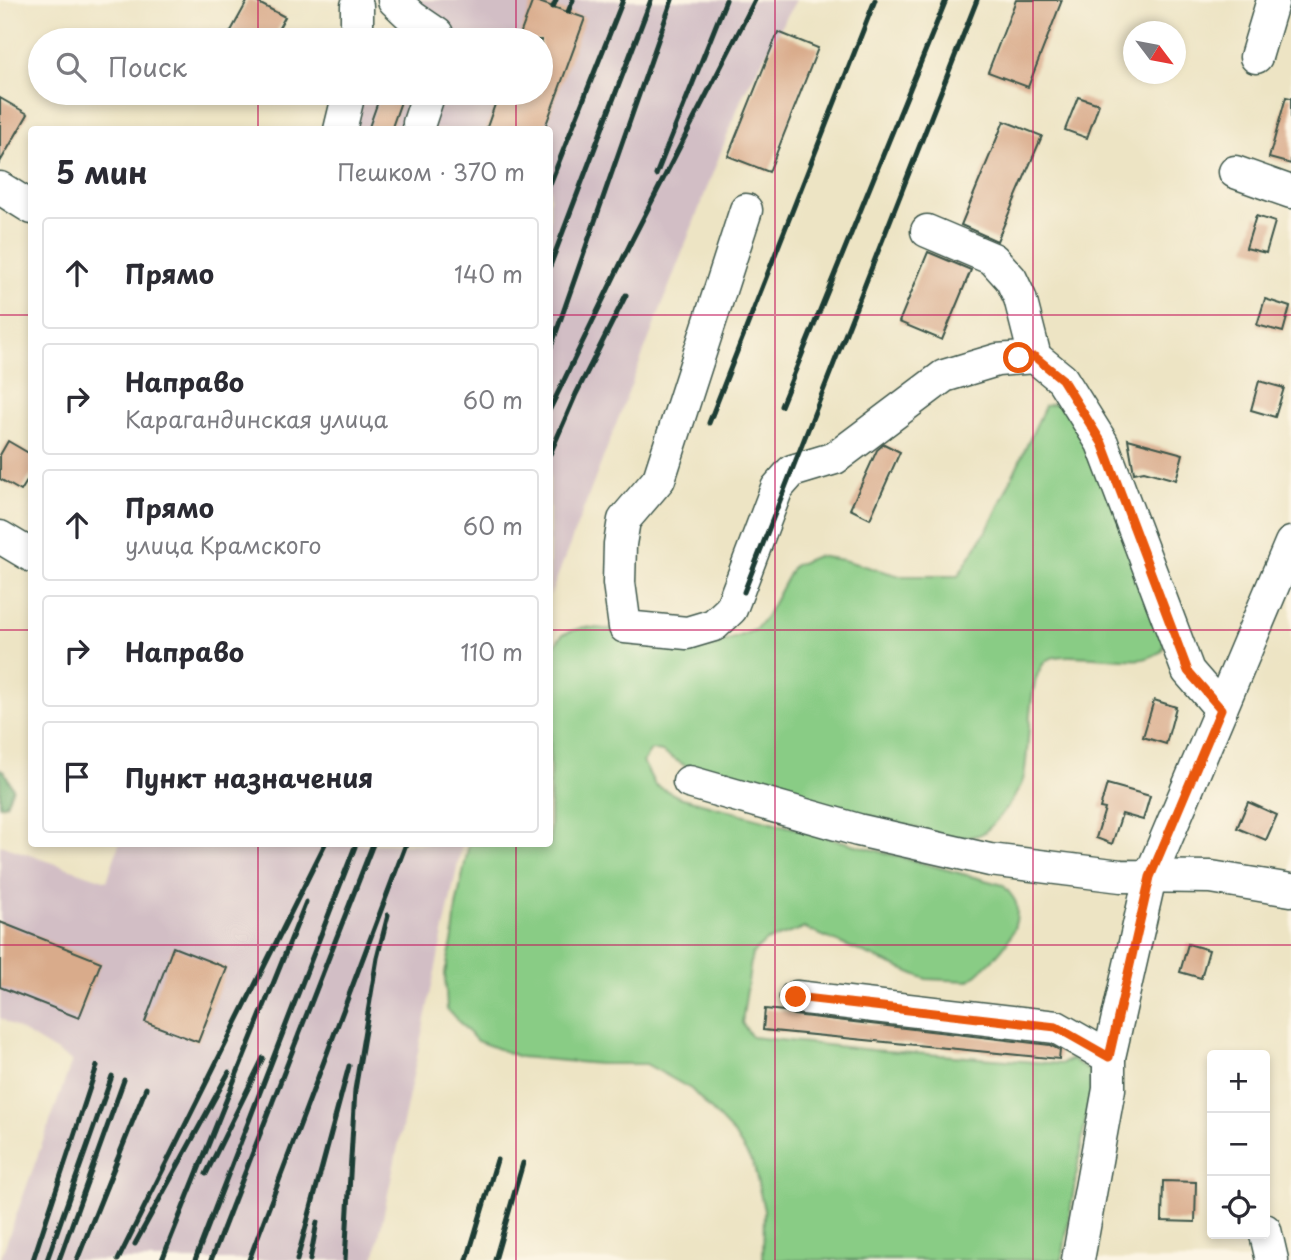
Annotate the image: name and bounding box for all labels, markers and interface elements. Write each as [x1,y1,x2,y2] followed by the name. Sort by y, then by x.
[1123,21,1186,84] north arrow
[28,28,553,105] search box
[108,47,187,86] text: Поиск
[52,48,90,86] icon: search
[56,149,148,194] text: 5 мин
[337,154,525,189] text: Пешком · 370 m
[58,254,96,292] icon: ahead
[125,254,214,293] text: Прямо
[454,256,523,291] text: 140 m
[1003,342,1034,373] route start
[125,362,244,401] text: Направо
[58,380,96,418] icon: right
[463,382,523,417] text: 60 m
[125,401,388,436] text: Карагандинская улица
[125,488,214,527] text: Прямо
[58,506,96,544] icon: ahead
[463,508,523,543] text: 60 m
[125,527,321,562] text: улица Крамского
[58,632,96,670] icon: right
[125,632,244,671] text: Направо
[461,634,523,669] text: 110 m
[58,758,96,796] icon: arrive
[125,758,373,797] text: Пункт назначения
[780,981,811,1012] route end
[1207,1050,1270,1239] map controls
[1207,1050,1270,1113] button: +
[1207,1113,1270,1176] button: −
[1207,1176,1270,1239] button: locate

